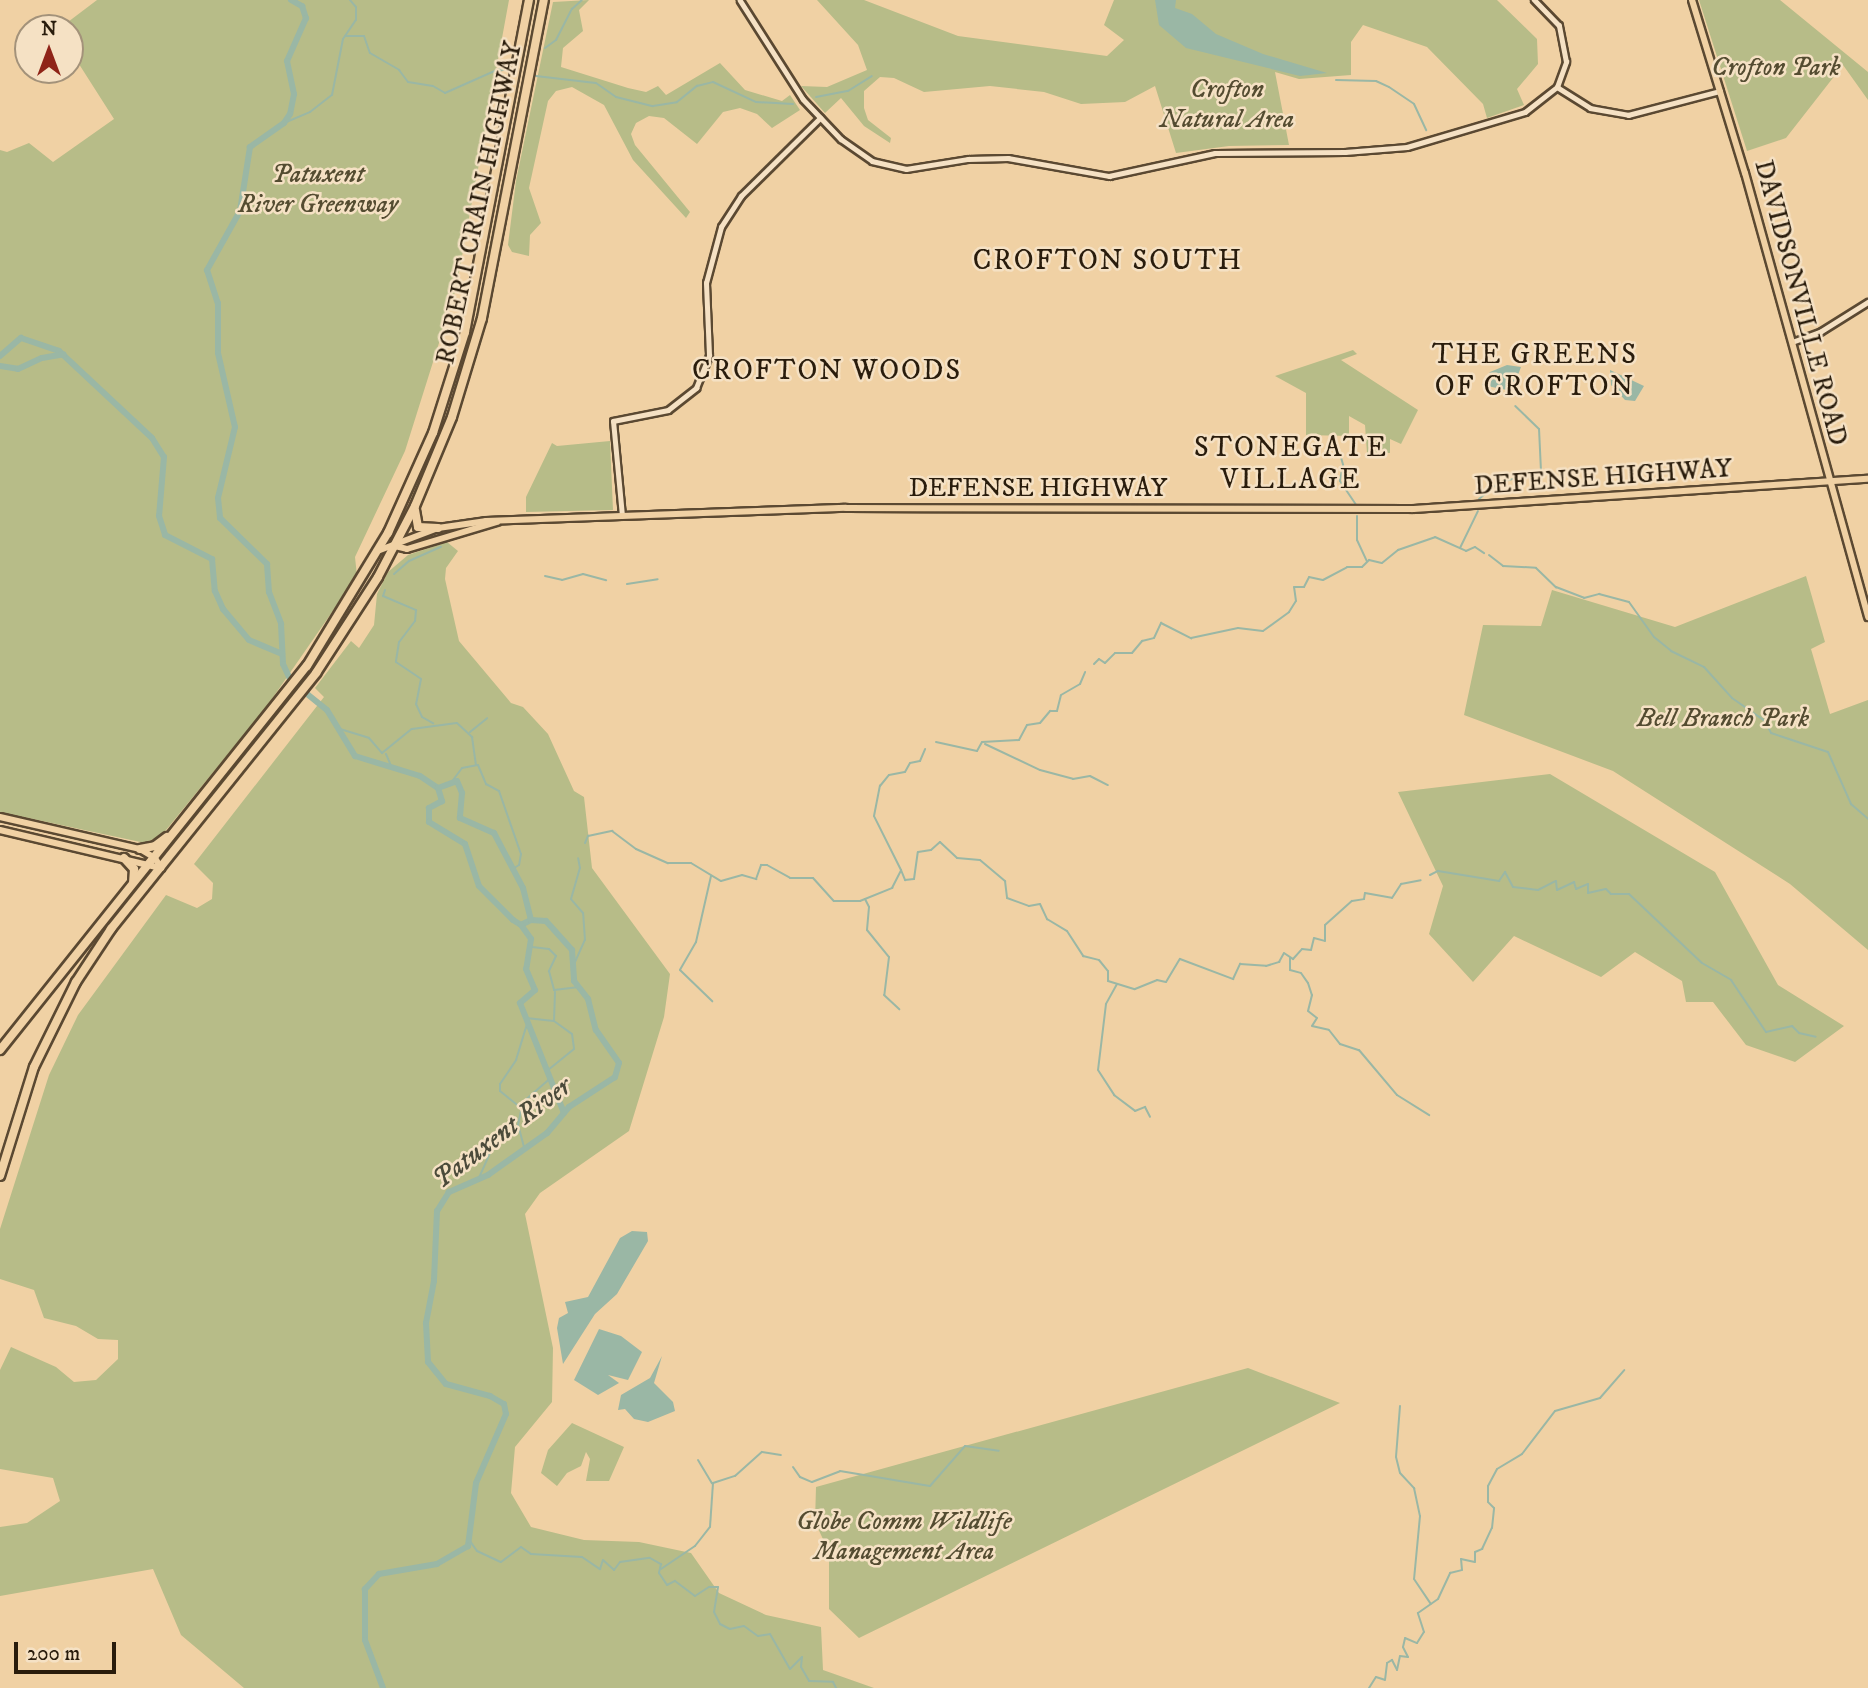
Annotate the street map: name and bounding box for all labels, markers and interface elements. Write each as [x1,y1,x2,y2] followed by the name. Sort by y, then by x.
[14,14,84,84] north arrow
[41,18,57,41] text: N
[431,39,529,367] street label: ROBERT CRAIN HIGHWAY
[1711,52,1841,84] park label: Crofton Park
[1160,74,1294,136] park label: Crofton Natural Area
[1747,157,1853,449] street label: DAVIDSONVILLE ROAD
[238,159,398,220] park label: Patuxent River Greenway
[974,244,1242,278] district label: CROFTON SOUTH
[1433,338,1637,404] district label: THE GREENS OF CROFTON
[694,354,960,388] district label: CROFTON WOODS
[1195,431,1387,497] district label: STONEGATE VILLAGE
[1473,453,1733,503] street label: DEFENSE HIGHWAY
[909,473,1167,505] street label: DEFENSE HIGHWAY
[1637,703,1809,735] park label: Bell Branch Park
[426,1070,578,1196] water label: Patuxent River
[796,1506,1012,1568] park label: Globe Comm Wildlife Management Area
[18,1628,119,1672] scale bar
[27,1641,80,1667] text: 200 m

